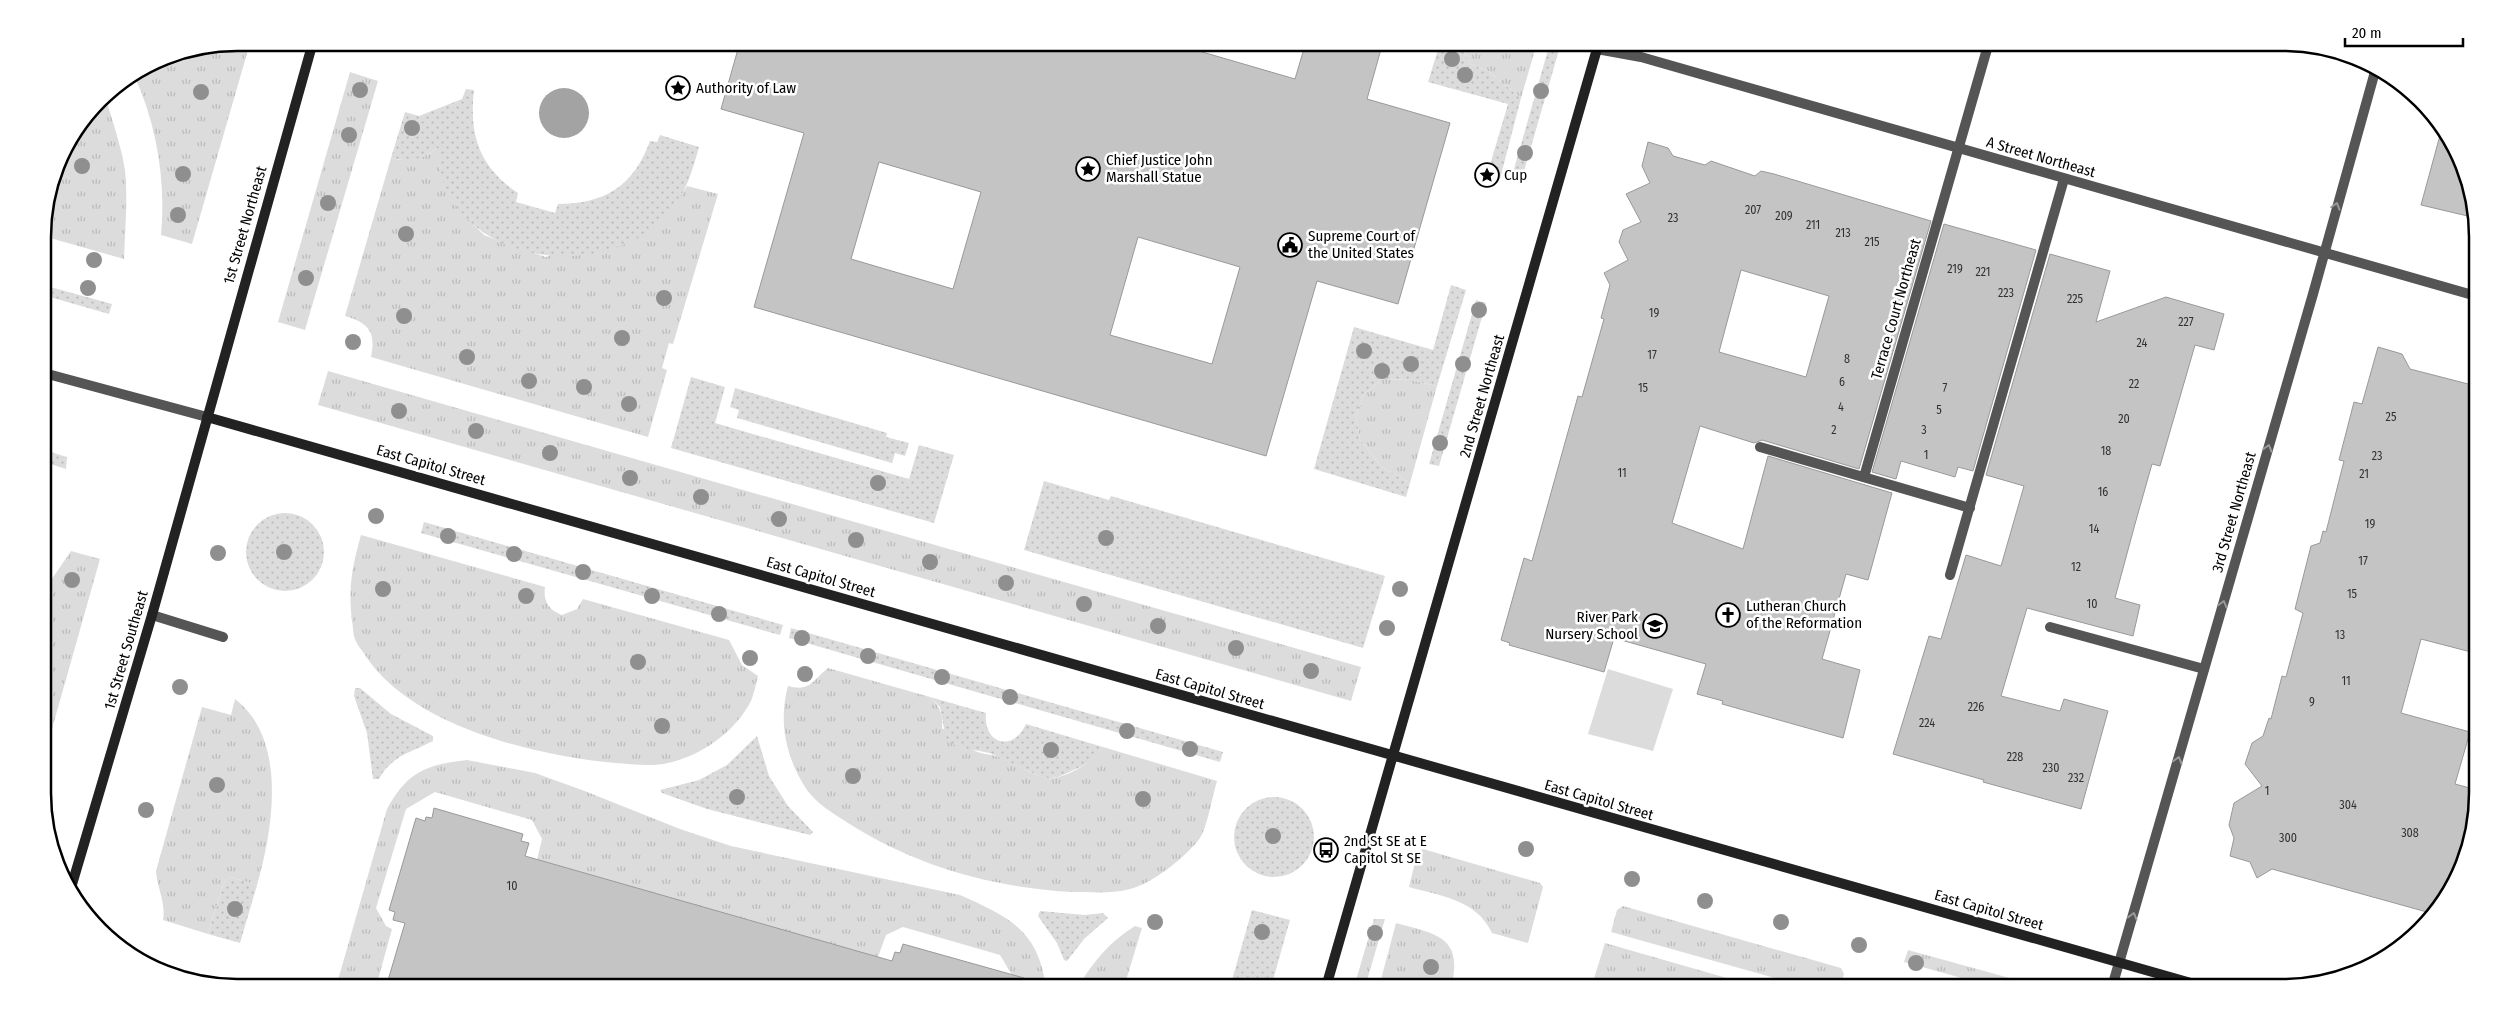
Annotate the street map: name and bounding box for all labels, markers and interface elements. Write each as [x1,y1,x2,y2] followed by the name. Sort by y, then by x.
[2345,15,2462,47] scale bar
[2352,24,2382,42] text: 20 m
[665,75,691,101] place icon: Authority of Law
[696,79,796,97] place label: Authority of Law
[1984,133,2098,181] street label: A Street Northeast
[1106,151,1213,186] place label: Chief Justice John Marshall Statue
[1075,156,1101,182] place icon: Chief Justice John Marshall Statue
[1474,162,1500,188] place icon: Cup
[220,164,270,286] street label: 1st Street Northeast
[1504,166,1527,184] place label: Cup
[2330,202,2341,210] one-way arrow
[1745,203,1761,217] house number: 207
[1775,209,1793,223] house number: 209
[1668,211,1678,225] house number: 23
[1806,218,1820,232] house number: 211
[1835,226,1851,240] house number: 213
[1308,227,1417,262] place label: Supreme Court of the United States
[1277,232,1303,258] public building icon: Supreme Court of the United States
[1864,235,1880,249] house number: 215
[1867,236,1925,381] street label: Terrace Court Northeast
[1947,262,1963,276] house number: 219
[1975,265,1991,279] house number: 221
[1998,286,2014,300] house number: 223
[2067,292,2084,306] house number: 225
[1649,306,1659,320] house number: 19
[2178,315,2194,329] house number: 227
[1456,332,1508,460] street label: 2nd Street Northeast
[2137,336,2148,350] house number: 24
[1647,348,1657,362] house number: 17
[1844,352,1850,366] house number: 8
[1839,375,1845,389] house number: 6
[2129,377,2139,391] house number: 22
[1638,381,1649,395] house number: 15
[1943,381,1948,395] house number: 7
[1838,400,1844,414] house number: 4
[1936,403,1942,417] house number: 5
[2386,410,2397,424] house number: 25
[2118,412,2130,426] house number: 20
[1831,423,1837,437] house number: 2
[1921,423,1927,437] house number: 3
[374,441,488,489] street label: East Capitol Street
[2101,444,2111,458] house number: 18
[2263,444,2273,453] one-way arrow
[1924,448,1928,462] house number: 1
[2372,449,2382,463] house number: 23
[2208,450,2260,574] street label: 3rd Street Northeast
[1617,466,1627,480] house number: 11
[2359,467,2369,481] house number: 21
[2098,485,2108,499] house number: 16
[2365,517,2375,531] house number: 19
[2089,522,2099,536] house number: 14
[764,553,878,601] street label: East Capitol Street
[2358,554,2368,568] house number: 17
[2071,560,2081,574] house number: 12
[2347,587,2358,601] house number: 15
[100,588,152,712] street label: 1st Street Southeast
[1746,597,1862,632] place label: Lutheran Church of the Reformation
[2087,597,2097,611] house number: 10
[2218,600,2228,609] one-way arrow
[1715,602,1741,628] church icon: Lutheran Church of the Reformation
[1545,608,1638,643] place label: River Park Nursery School
[1642,613,1668,639] school or university icon: River Park Nursery School
[2335,628,2345,642] house number: 13
[1153,665,1267,713] street label: East Capitol Street
[2341,674,2351,688] house number: 11
[2309,695,2315,709] house number: 9
[1968,700,1984,714] house number: 226
[1919,716,1935,730] house number: 224
[2007,750,2023,764] house number: 228
[2172,756,2182,765] one-way arrow
[2043,761,2059,775] house number: 230
[2068,771,2084,785] house number: 232
[1542,776,1656,824] street label: East Capitol Street
[2265,784,2269,798] house number: 1
[2339,798,2357,812] house number: 304
[2401,826,2419,840] house number: 308
[2279,831,2297,845] house number: 300
[1344,832,1427,867] place label: 2nd St SE at E Capitol St SE
[1313,837,1339,863] bus stop icon: 2nd St SE at E Capitol St SE
[507,879,517,893] house number: 10
[1932,886,2046,934] street label: East Capitol Street
[2127,913,2137,921] one-way arrow

